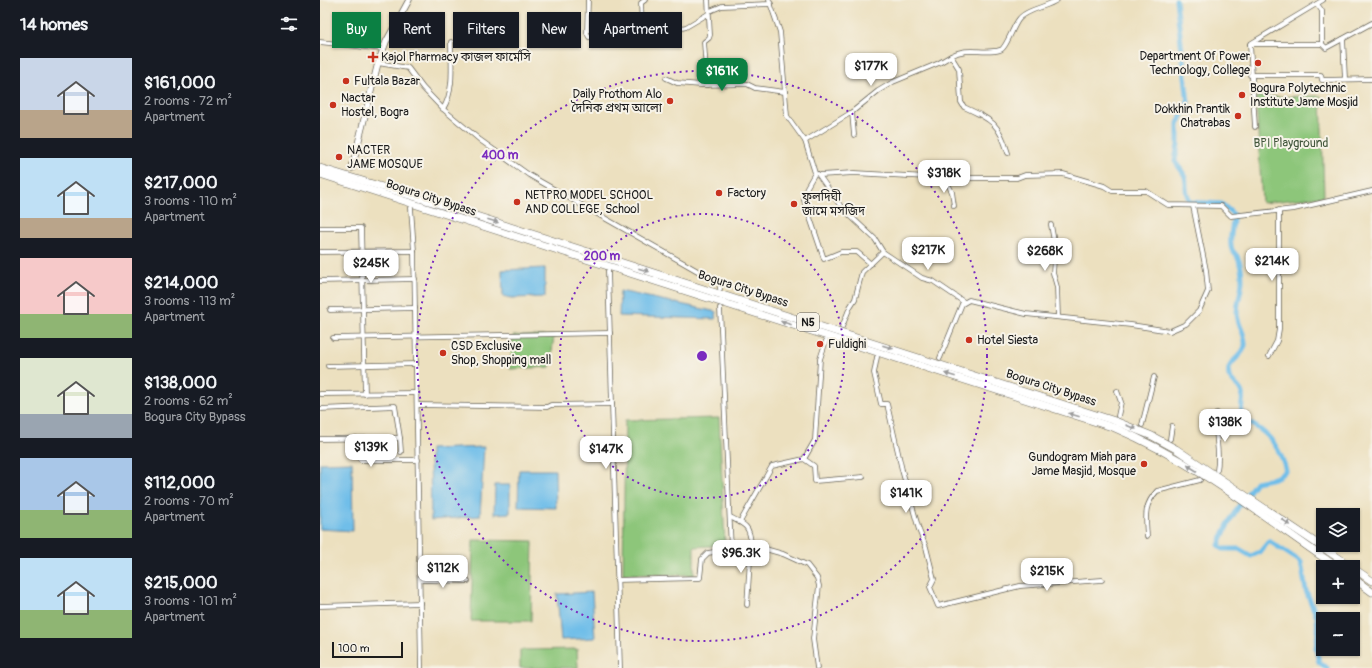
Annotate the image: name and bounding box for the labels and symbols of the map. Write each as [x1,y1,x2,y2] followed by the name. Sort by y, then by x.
[381,49,531,65] place label: Kajol Pharmacy কাজল ফার্মেসি
[1139,49,1251,78] place label: Department Of Power Technology, College
[368,52,378,62] marker: Kajol Pharmacy কাজল ফার্মেসি
[843,53,899,87] pin: $177K
[694,58,750,92] pin: $161K
[1253,58,1263,68] marker: Department Of Power Technology, College
[354,74,421,89] place label: Fultala Bazar
[341,76,351,86] marker: Fultala Bazar
[1250,81,1358,110] place label: Bogura Polytechnic Institute Jame Mosjid
[570,87,663,116] place label: Daily Prothom Alo দৈনিক প্রথম আলো
[1237,90,1247,100] marker: Bogura Polytechnic Institute Jame Mosjid
[341,91,409,120] place label: Nactar Hostel, Bogra
[665,96,675,106] marker: Daily Prothom Alo দৈনিক প্রথম আলো
[328,100,338,110] marker: Nactar Hostel, Bogra
[1154,102,1231,131] place label: Dokkhin Prantik Chatrabas
[1233,111,1243,121] marker: Dokkhin Prantik Chatrabas
[1254,136,1329,151] park label: BPI Playground
[347,143,423,172] place label: NACTER JAME MOSQUE
[481,148,519,163] text: 400 m
[334,152,344,162] marker: NACTER JAME MOSQUE
[916,160,972,194] pin: $318K
[384,176,479,220] street label: Bogura City Bypass
[727,186,766,201] place label: Factory
[525,188,653,217] place label: NETPRO MODEL SCHOOL AND COLLEGE, School
[714,188,724,198] marker: Factory
[801,189,865,219] place label: ফুলদিঘী জামে মসজিদ
[512,197,522,207] marker: NETPRO MODEL SCHOOL AND COLLEGE, School
[789,199,799,209] marker: ফুলদিঘী জামে মসজিদ
[488,219,500,225] one-way arrow
[900,237,956,271] pin: $217K
[1017,238,1073,272] pin: $268K
[1244,248,1300,282] pin: $214K
[584,249,621,264] text: 200 m
[343,250,399,284] pin: $245K
[638,267,650,273] one-way arrow
[696,267,791,311] street label: Bogura City Bypass
[797,313,819,331] road number: N5
[780,320,792,326] one-way arrow
[977,333,1039,348] place label: Hotel Siesta
[964,335,974,345] marker: Hotel Siesta
[828,337,866,352] place label: Fuldighi
[451,339,552,368] place label: CSD Exclusive Shop, Shopping mall
[815,339,825,349] marker: Fuldighi
[882,344,894,350] one-way arrow
[438,348,448,358] marker: CSD Exclusive Shop, Shopping mall
[695,349,709,363] centre of rings
[1004,366,1099,410] street label: Bogura City Bypass
[944,372,956,378] one-way arrow
[1197,409,1253,443] pin: $138K
[1068,411,1080,417] one-way arrow
[1125,425,1137,431] one-way arrow
[343,434,399,468] pin: $139K
[578,436,634,470] pin: $147K
[1028,450,1136,479] place label: Gundogram Miah para Jame Masjid, Mosque
[1139,459,1149,469] marker: Gundogram Miah para Jame Masjid, Mosque
[1187,464,1197,472] one-way arrow
[878,480,934,514] pin: $141K
[1280,518,1291,526] one-way arrow
[708,540,774,574] pin: $96.3K
[415,555,471,589] pin: $112K
[1019,558,1075,592] pin: $215K
[332,640,403,659] scale bar

